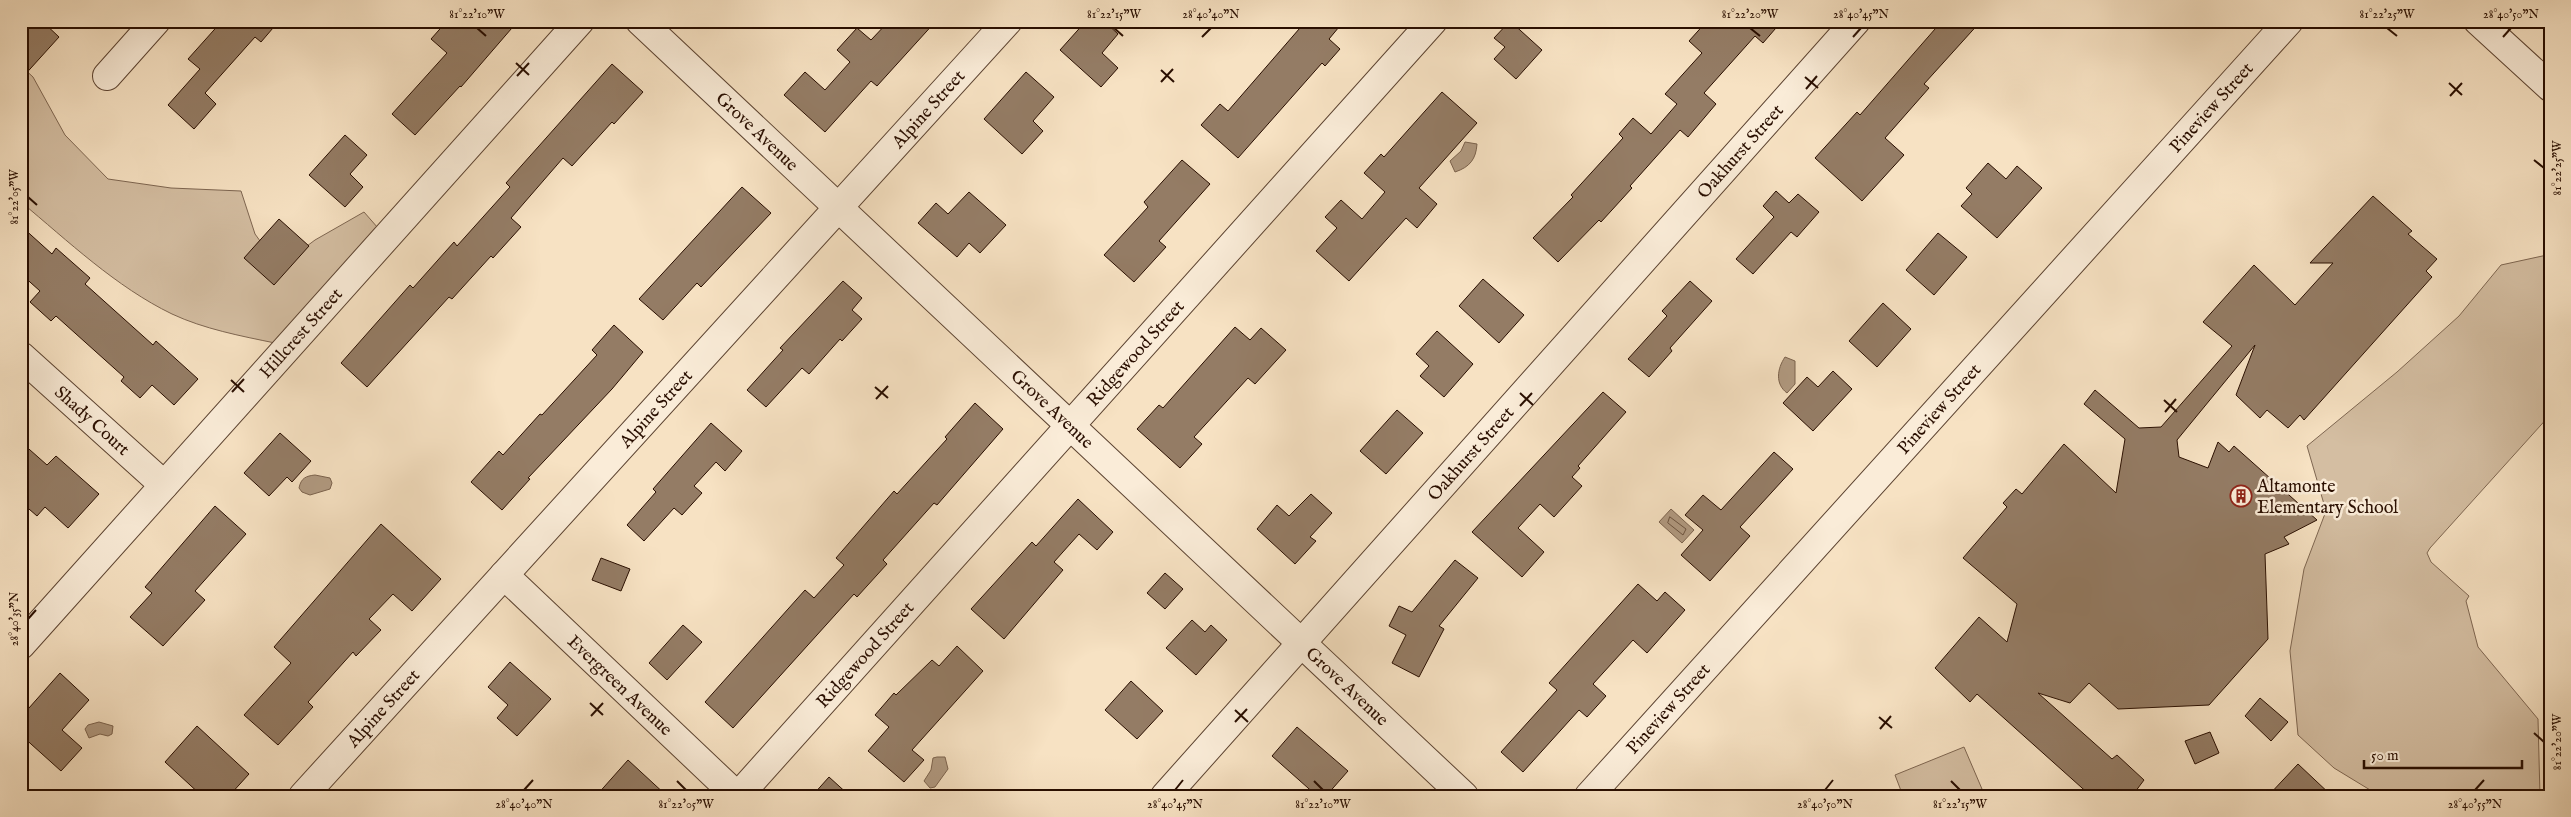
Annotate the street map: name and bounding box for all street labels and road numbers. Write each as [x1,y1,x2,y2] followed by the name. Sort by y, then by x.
[2165,58,2259,159] street label: Pineview Street
[887,66,971,155] street label: Alpine Street
[710,88,803,177] street label: Grove Avenue
[1693,100,1789,204] street label: Oakhurst Street
[255,284,348,384] street label: Hillcrest Street
[1083,296,1190,412] street label: Ridgewood Street
[1893,359,1987,460] street label: Pineview Street
[615,365,698,454] street label: Alpine Street
[1005,365,1098,454] street label: Grove Avenue
[49,382,134,461] street label: Shady Court
[1423,402,1520,506] street label: Oakhurst Street
[812,597,920,714] street label: Ridgewood Street
[562,631,677,742] street label: Evergreen Avenue
[1300,643,1393,732] street label: Grove Avenue
[1622,659,1716,760] street label: Pineview Street
[342,665,426,754] street label: Alpine Street

